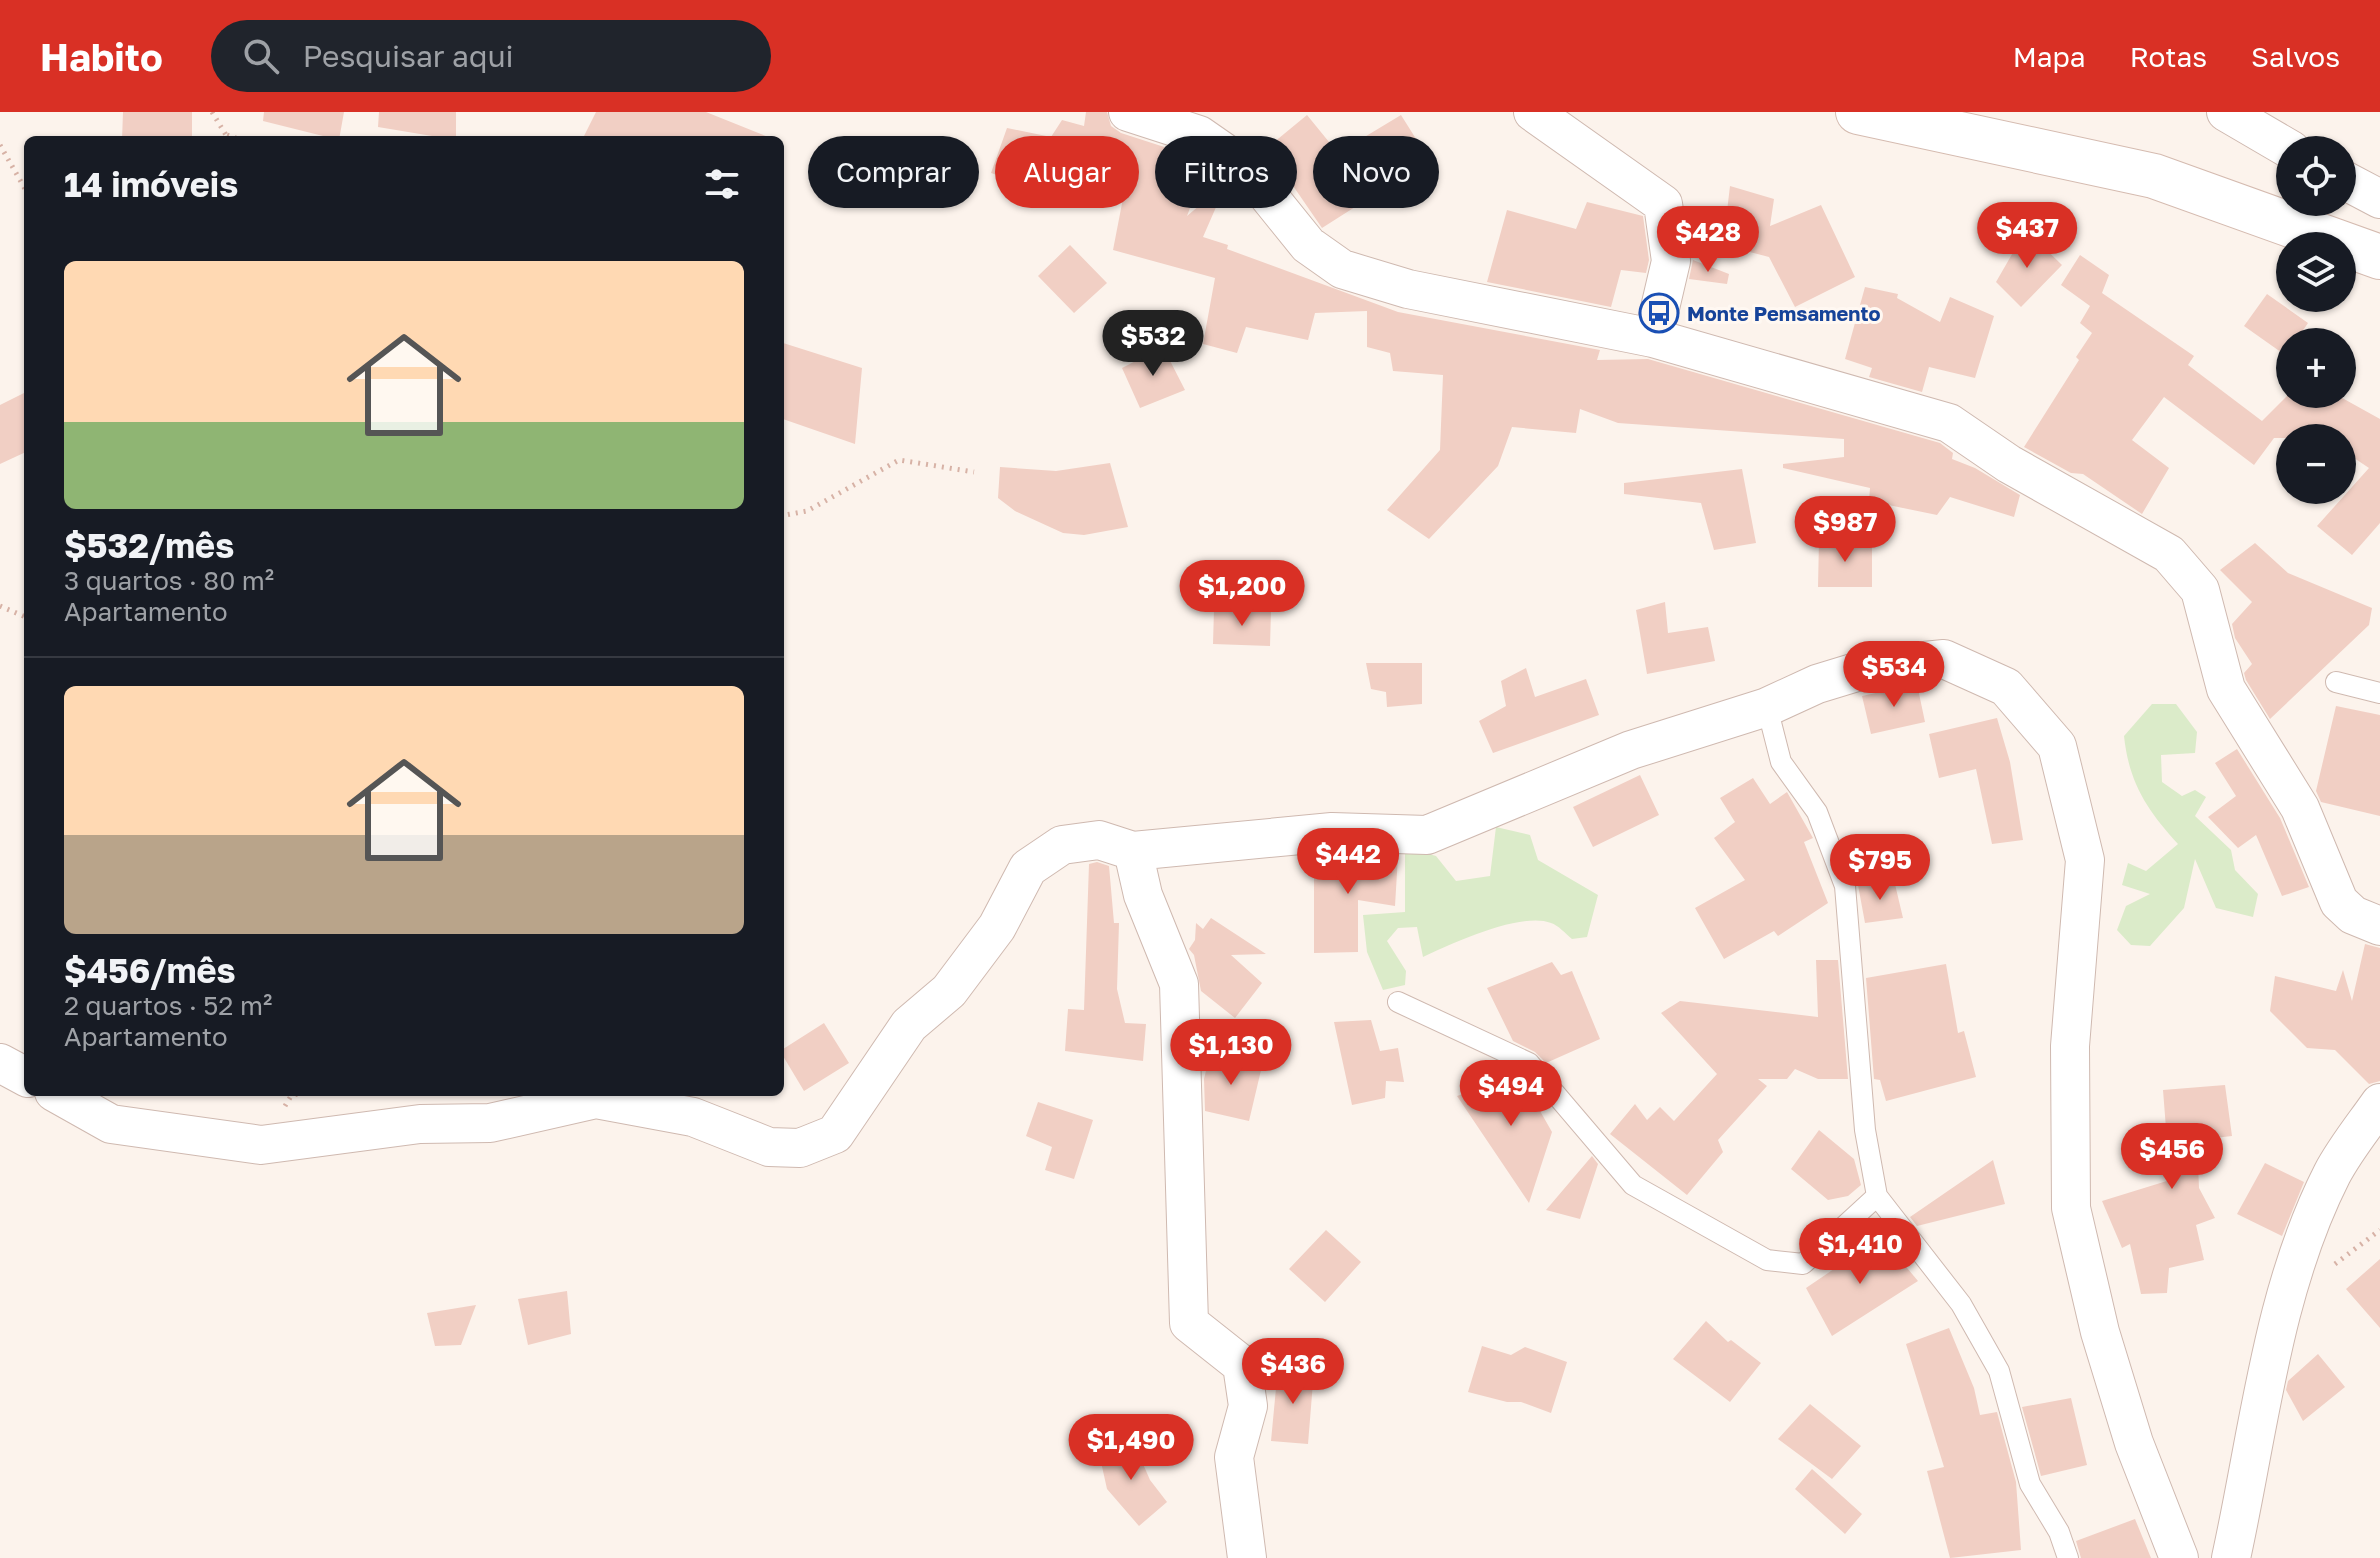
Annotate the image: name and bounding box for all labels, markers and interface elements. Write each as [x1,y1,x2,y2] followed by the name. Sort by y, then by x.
[211,20,771,92] search box
[40,34,163,79] text: Habito
[239,34,283,78] icon: search
[303,38,514,74] text: Pesquisar aqui
[2013,40,2086,73] text: Mapa
[2130,40,2207,73] text: Rotas
[2251,40,2340,73] text: Salvos
[808,136,979,208] chip: Comprar
[995,136,1139,208] chip: Alugar
[1155,136,1297,208] chip: Filtros
[1313,136,1439,208] chip: Novo
[2276,136,2356,504] map controls
[2276,136,2356,216] button: locate
[700,162,744,206] icon: filters
[64,164,238,204] text: 14 imóveis
[1980,202,2074,270] pin: $437
[1661,206,1755,274] pin: $428
[1995,212,2059,243] text: $437
[1675,216,1741,247] text: $428
[2276,232,2356,312] button: layers
[1638,292,1680,334] bus stop icon: Monte Pemsamento
[1687,301,1880,325] place label: Monte Pemsamento
[1106,310,1200,378] pin: $532
[332,313,476,457] icon: home
[1120,320,1186,351] text: $532
[2276,328,2356,408] button: +
[2276,424,2356,504] button: −
[1798,496,1892,564] pin: $987
[1813,506,1877,537] text: $987
[64,525,234,565] text: $532/mês
[1177,560,1307,628] pin: $1,200
[64,565,274,596] text: 3 quartos · 80 m²
[1198,570,1286,601] text: $1,200
[64,596,228,627] text: Apartamento
[1847,641,1941,709] pin: $534
[1861,651,1927,682] text: $534
[332,738,476,882] icon: home
[1301,828,1395,896] pin: $442
[1833,834,1927,902] pin: $795
[1315,838,1381,869] text: $442
[1848,844,1912,875] text: $795
[64,950,236,990] text: $456/mês
[64,990,272,1021] text: 2 quartos · 52 m²
[1166,1019,1296,1087] pin: $1,130
[64,1021,228,1052] text: Apartamento
[1188,1029,1274,1060] text: $1,130
[1464,1060,1558,1128] pin: $494
[1478,1070,1544,1101] text: $494
[2125,1123,2219,1191] pin: $456
[2139,1133,2205,1164] text: $456
[1795,1218,1925,1286] pin: $1,410
[1817,1228,1903,1259] text: $1,410
[1246,1338,1340,1406] pin: $436
[1260,1348,1326,1379] text: $436
[1066,1414,1196,1482] pin: $1,490
[1087,1424,1175,1455] text: $1,490

